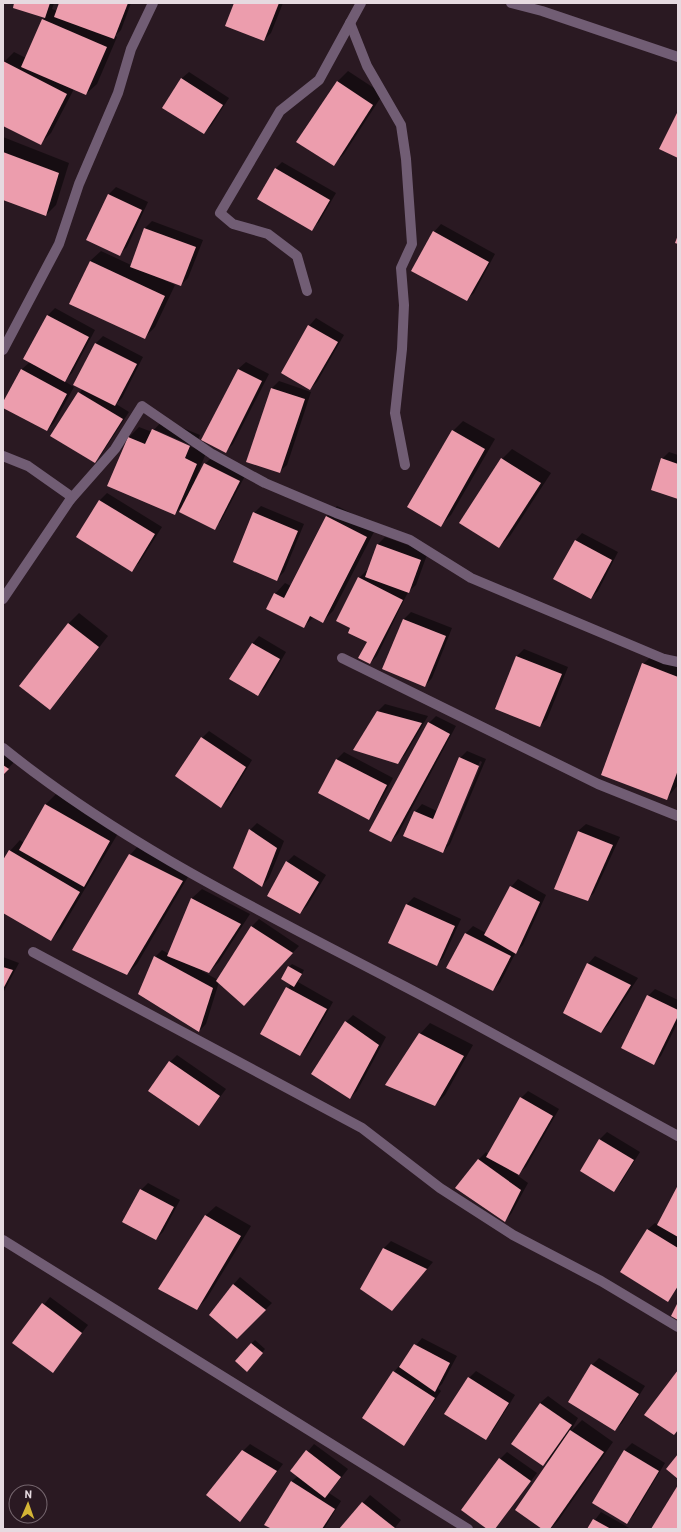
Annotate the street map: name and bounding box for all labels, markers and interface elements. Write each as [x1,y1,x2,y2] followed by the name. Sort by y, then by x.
[8,1484,48,1524] north arrow
[24,1487,32,1500] text: N

